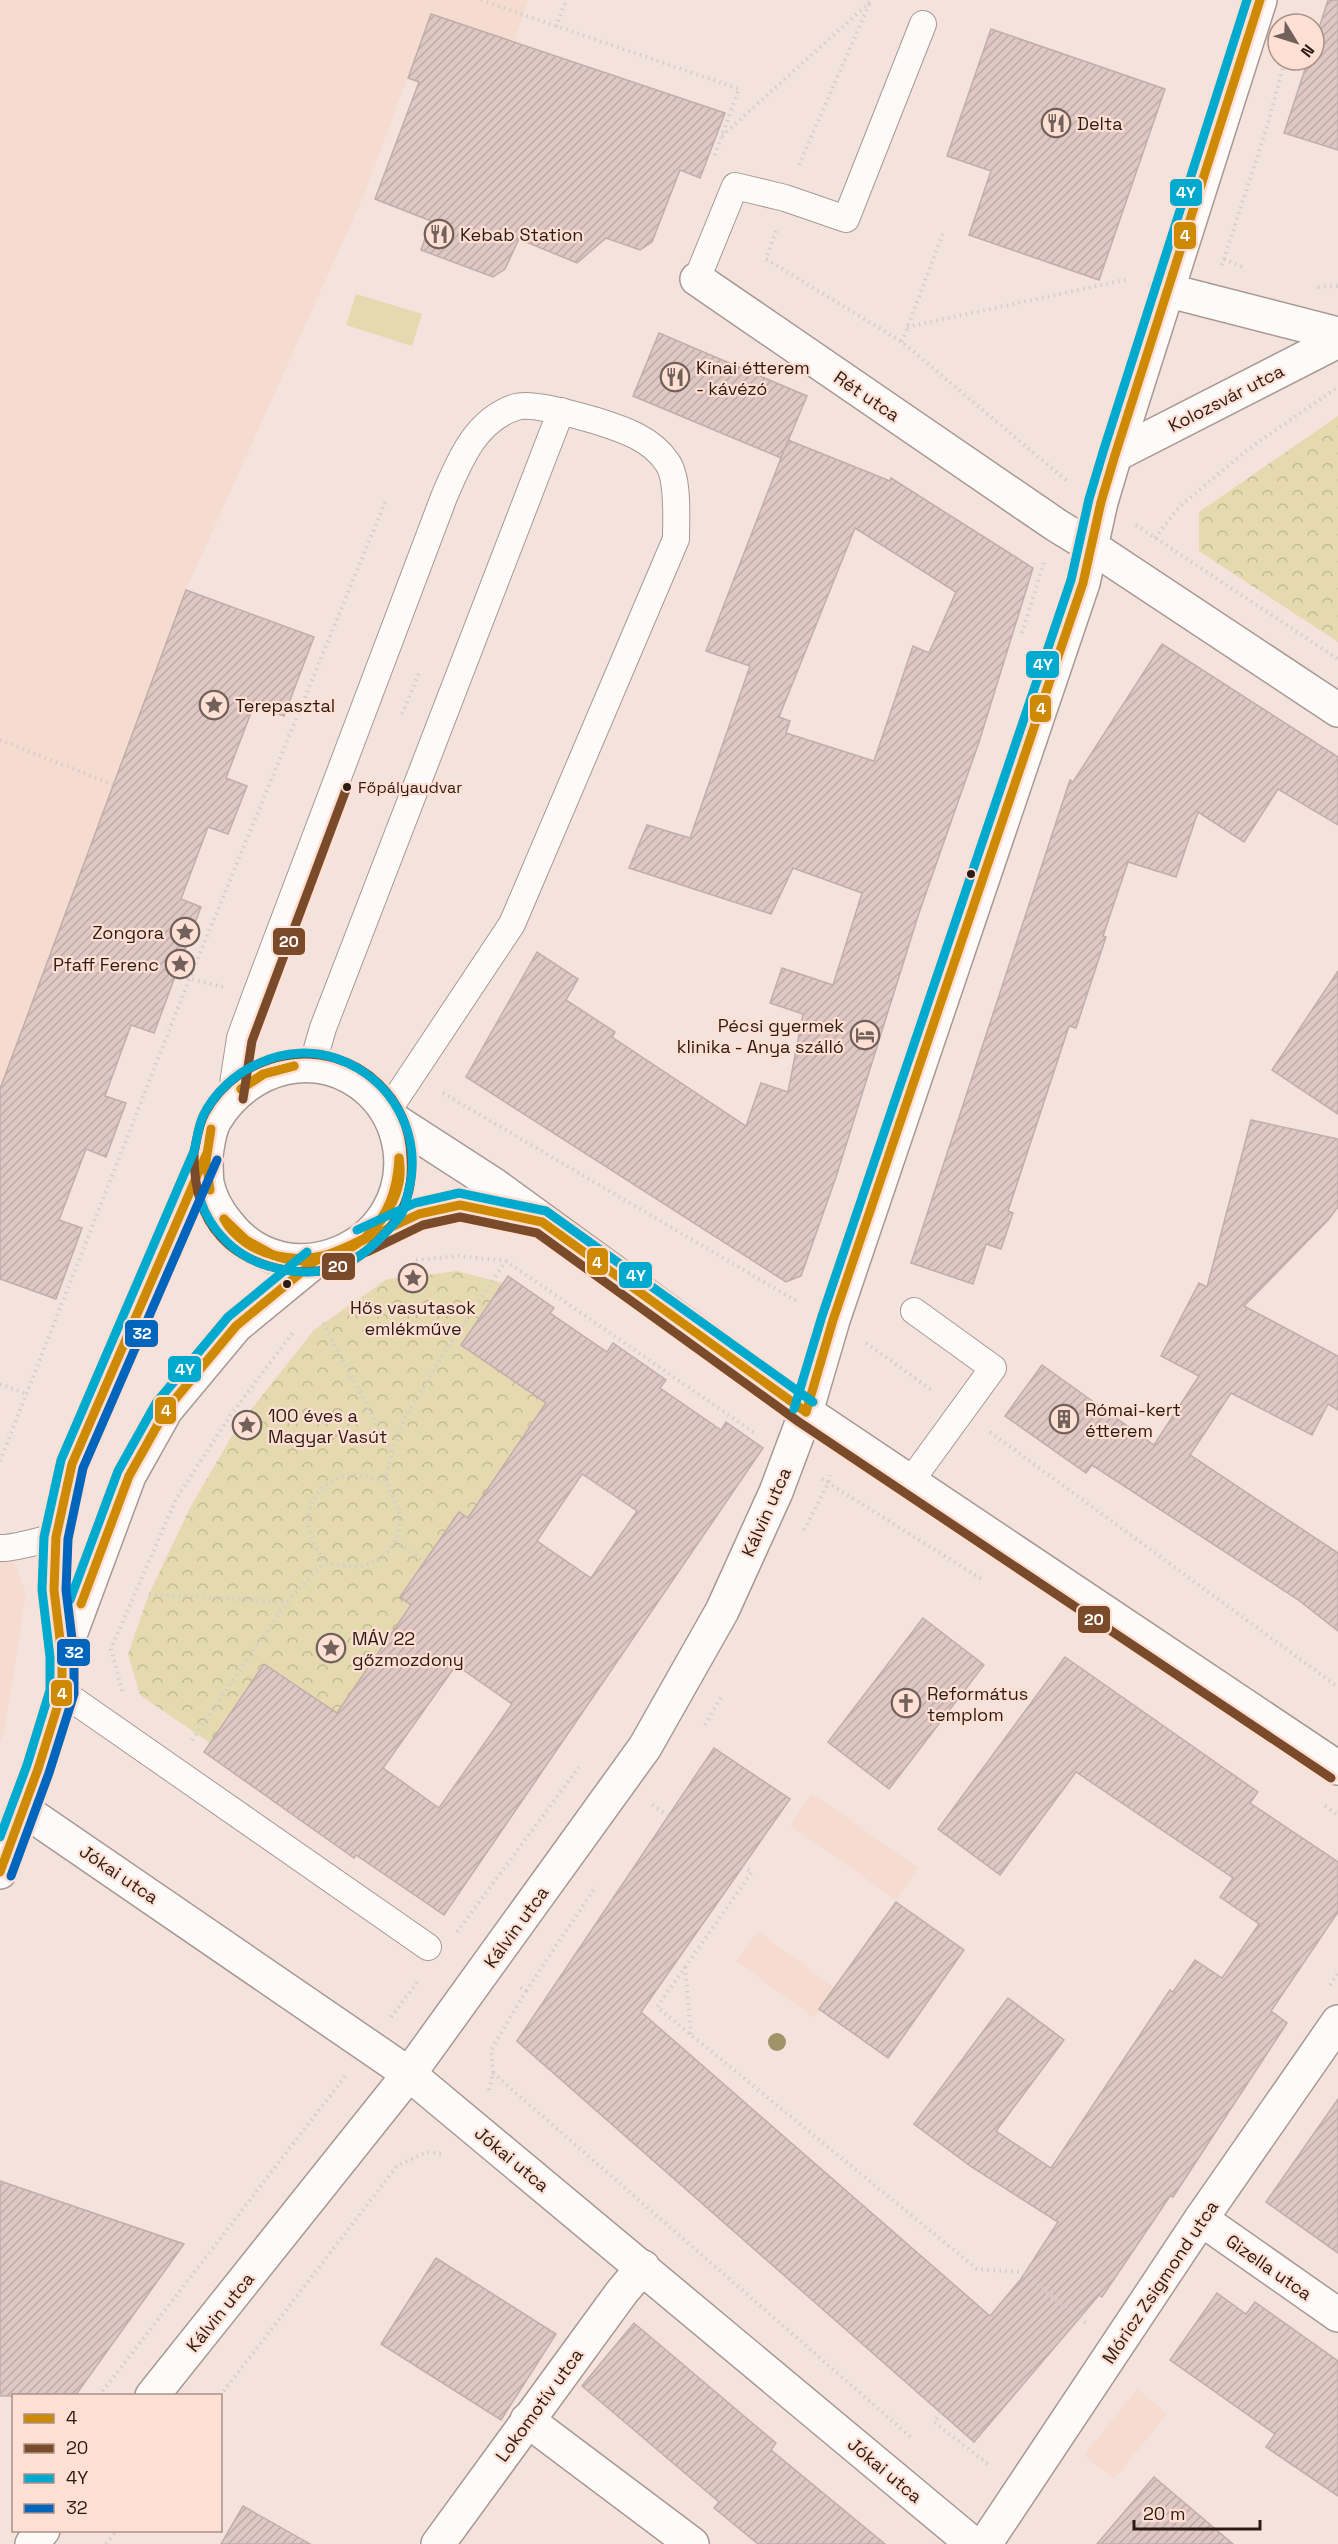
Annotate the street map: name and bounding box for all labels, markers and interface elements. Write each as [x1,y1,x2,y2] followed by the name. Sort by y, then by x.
[1266,12,1326,72] north arrow
[1296,40,1319,62] text: N
[1040,107,1072,139] restaurant icon: Delta
[1077,112,1123,135] place label: Delta
[1169,178,1203,207] line badge: 4Y
[1176,182,1196,203] text: 4Y
[423,218,455,250] restaurant icon: Kebab Station
[1173,221,1197,250] line badge: 4
[460,223,583,246] place label: Kebab Station
[1180,225,1190,246] text: 4
[696,356,810,400] place label: Kínai étterem - kávézó
[1164,359,1288,437] street label: Kolozsvár utca
[659,361,691,393] restaurant icon: Kínai étterem - kávézó
[830,366,904,426] street label: Rét utca
[1025,650,1060,679] line badge: 4Y
[1033,654,1053,675] text: 4Y
[198,689,230,721] place icon: Terepasztal
[235,694,335,717] place label: Terepasztal
[1029,694,1052,723] line badge: 4
[1036,698,1046,719] text: 4
[358,777,462,798] place label: Főpályaudvar
[341,781,353,793] marker: Főpályaudvar
[965,868,977,880] unlabelled marker
[169,916,201,948] place icon: Zongora
[92,921,164,944] place label: Zongora
[272,927,306,956] line badge: 20
[279,931,299,952] text: 20
[164,948,196,980] place icon: Pfaff Ferenc
[53,953,159,976] place label: Pfaff Ferenc
[677,1014,844,1058] place label: Pécsi gyermek klinika - Anya szálló
[849,1019,881,1051] hotel icon: Pécsi gyermek klinika - Anya szálló
[586,1247,609,1276] line badge: 4
[321,1252,356,1281] line badge: 20
[592,1252,602,1273] text: 4
[328,1256,348,1277] text: 20
[618,1261,653,1289] line badge: 4Y
[397,1262,429,1294] place icon: Hős vasutasok emlékműve
[626,1265,646,1286] text: 4Y
[281,1278,293,1290] unlabelled marker
[350,1296,476,1340] place label: Hős vasutasok emlékműve
[124,1319,159,1348] line badge: 32
[132,1323,152,1344] text: 32
[167,1355,202,1383] line badge: 4Y
[175,1359,195,1380] text: 4Y
[154,1396,177,1425] line badge: 4
[1085,1398,1181,1442] place label: Római-kert étterem
[161,1400,171,1421] text: 4
[1048,1403,1080,1435] building icon: Római-kert étterem
[268,1404,387,1448] place label: 100 éves a Magyar Vasút
[231,1409,263,1441] place icon: 100 éves a Magyar Vasút
[736,1464,796,1560] street label: Kálvin utca
[1077,1605,1111,1634] line badge: 20
[1084,1609,1104,1630] text: 20
[352,1627,464,1671] place label: MÁV 22 gőzmozdony
[315,1632,347,1664] place icon: MÁV 22 gőzmozdony
[56,1638,91,1667] line badge: 32
[64,1642,84,1663] text: 32
[50,1679,73,1707] line badge: 4
[927,1682,1028,1726] place label: Református templom
[57,1683,67,1704] text: 4
[890,1687,922,1719] church icon: Református templom
[75,1839,163,1909] street label: Jókai utca
[479,1882,553,1972] street label: Kálvin utca
[470,2121,554,2197] street label: Jókai utca
[1097,2196,1223,2368] street label: Móricz Zsigmond utca
[1222,2229,1316,2305] street label: Gizella utca
[181,2268,259,2356] street label: Kálvin utca
[490,2344,588,2466] street label: Lokomotív utca
[12,2394,222,2532] legend
[66,2406,77,2429] text: 4
[843,2432,927,2508] street label: Jókai utca
[66,2436,88,2459] text: 20
[66,2466,88,2489] text: 4Y
[1134,2493,1260,2531] scale bar
[66,2496,88,2519] text: 32
[1143,2502,1186,2525] text: 20 m

